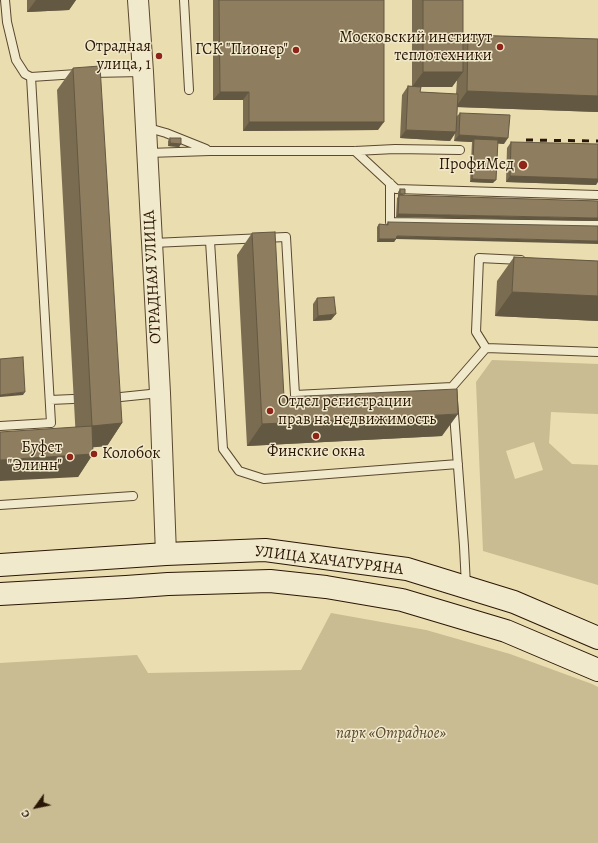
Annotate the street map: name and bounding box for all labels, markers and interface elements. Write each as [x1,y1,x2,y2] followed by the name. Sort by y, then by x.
[339,28,492,66] place label: Московский институт теплотехники
[85,37,151,75] place label: Отрадная улица, 1
[195,40,288,60] place label: ГСК "Пионер"
[495,42,505,52] marker: Московский институт теплотехники
[291,45,301,55] marker: ГСК "Пионер"
[154,51,164,61] marker: Отрадная улица, 1
[439,155,514,175] place label: ПрофиМед
[517,159,529,171] marker: ПрофиМед
[140,210,166,344] street label: ОТРАДНАЯ УЛИЦА
[278,392,436,430] place label: Отдел регистрации прав на недвижимость
[265,406,275,416] marker: Отдел регистрации прав на недвижимость
[311,431,321,441] marker: Финские окна
[7,438,62,476] place label: Буфет "Элинн"
[267,442,365,462] place label: Финские окна
[102,444,161,464] place label: Колобок
[89,449,99,459] marker: Колобок
[65,452,75,462] marker: Буфет "Элинн"
[254,542,404,580] street label: УЛИЦА ХАЧАТУРЯНА
[336,724,446,744] park label: парк «Отрадное»
[16,787,56,827] north arrow
[17,807,34,821] text: С

